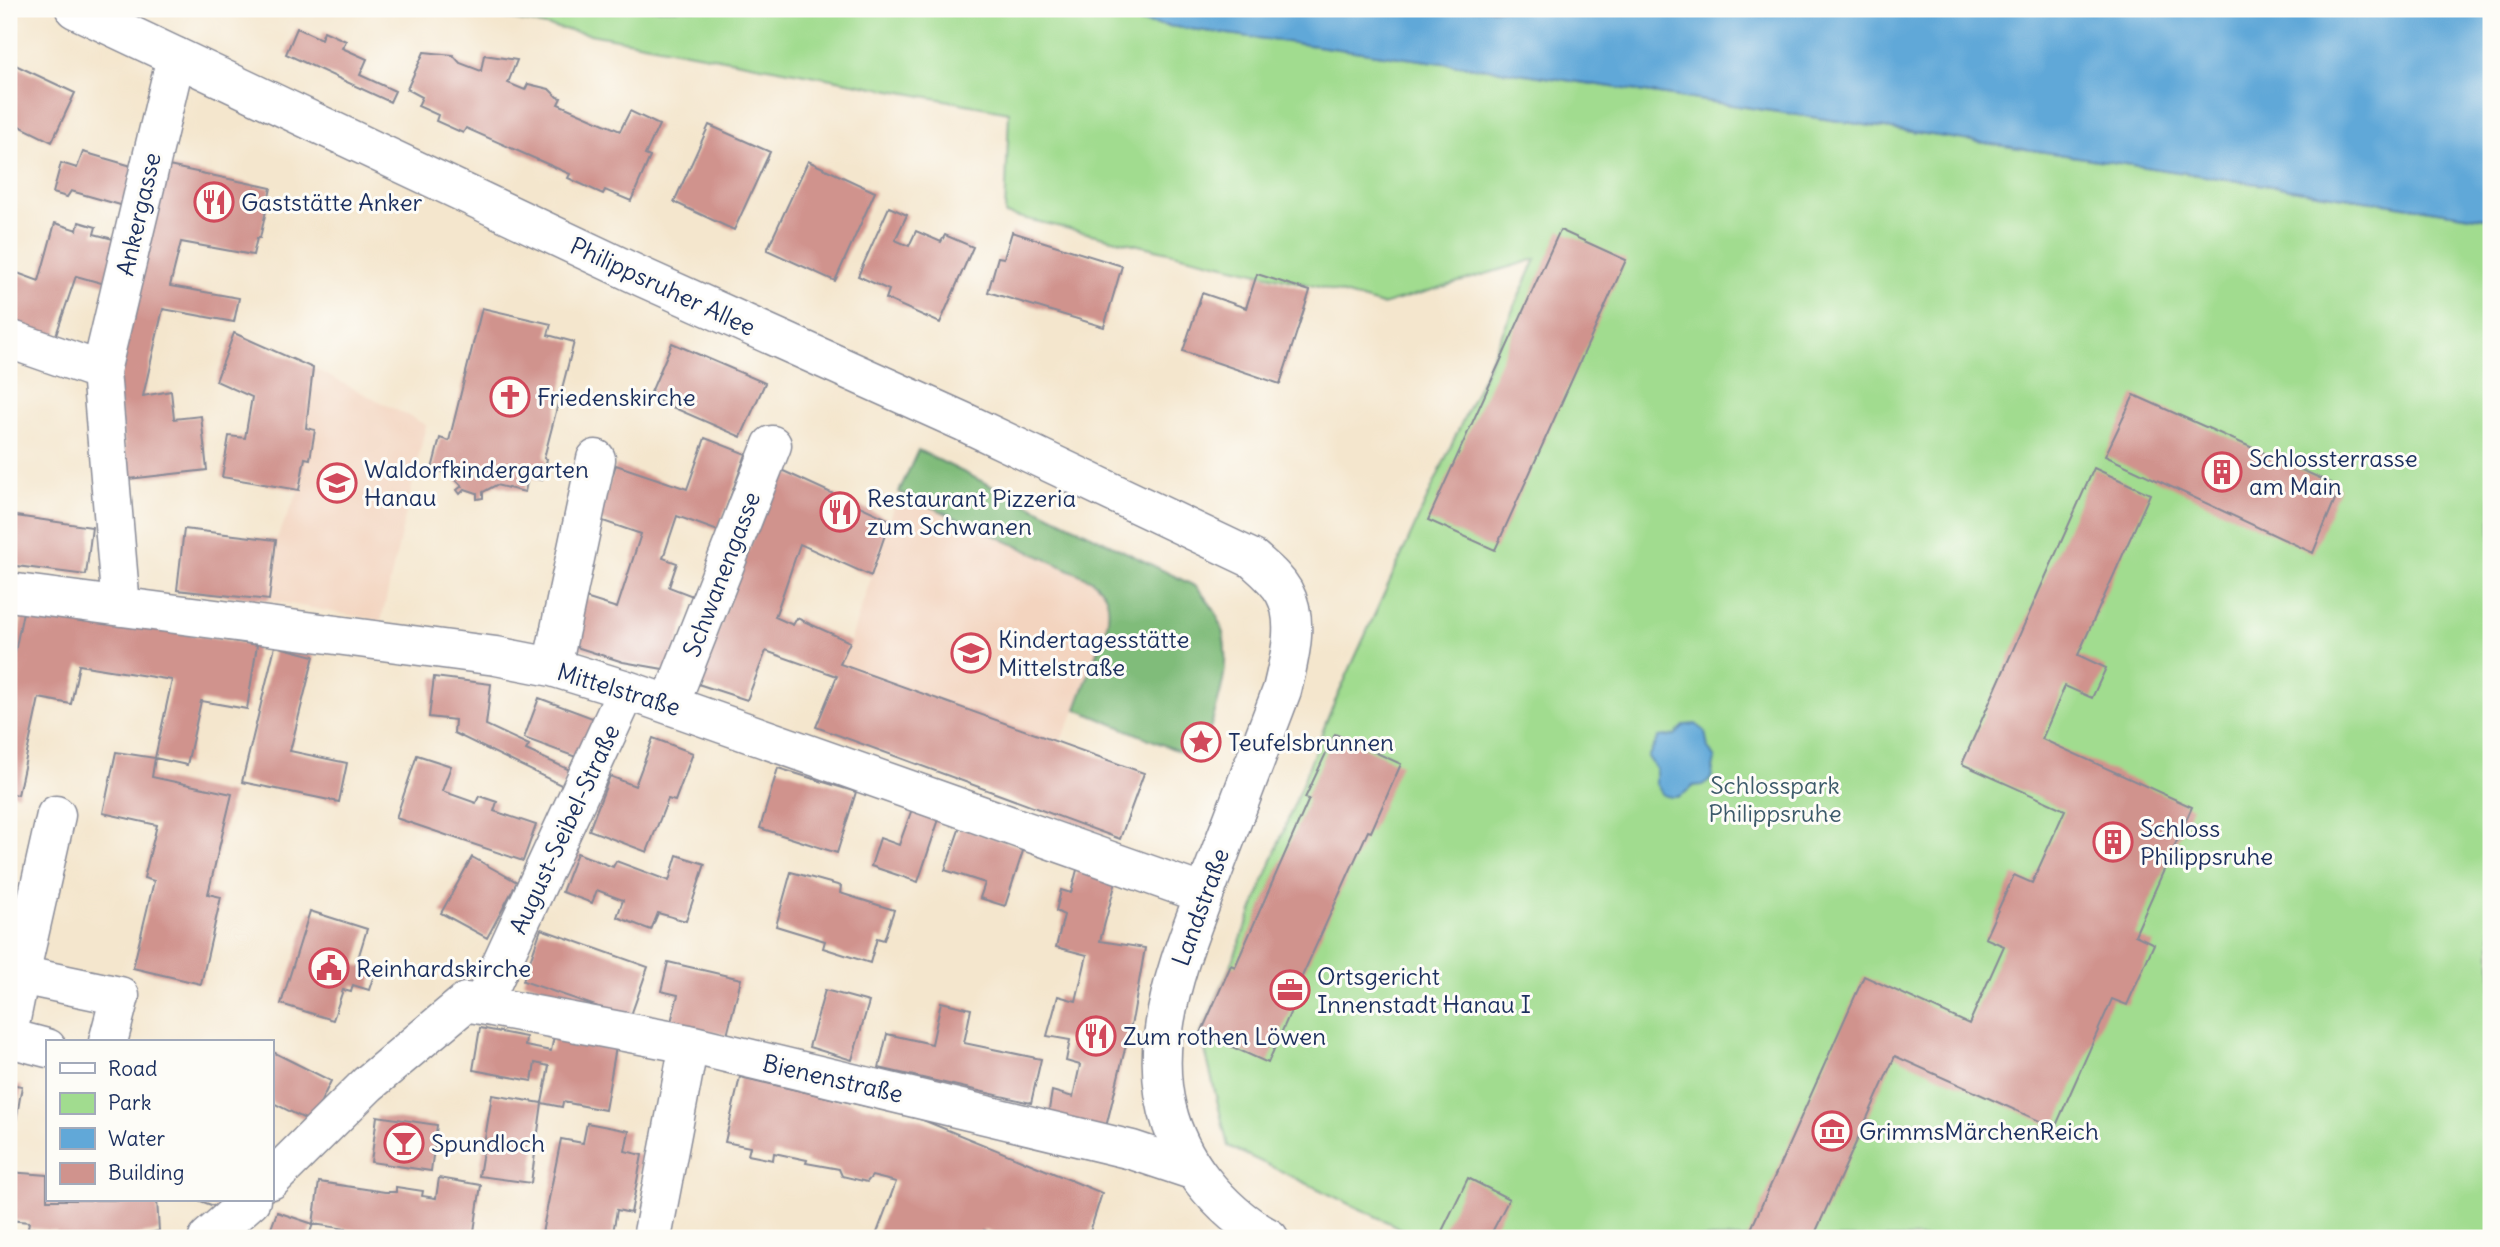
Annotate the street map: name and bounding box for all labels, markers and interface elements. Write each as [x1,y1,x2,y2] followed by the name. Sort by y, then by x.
[109,149,167,279] street label: Ankergasse
[193,181,235,223] restaurant icon: Gaststätte Anker
[241,187,423,217] place label: Gaststätte Anker
[566,230,760,342] street label: Philippsruher Allee
[489,376,531,418] church icon: Friedenskirche
[537,382,696,412] place label: Friedenskirche
[2249,443,2418,501] place label: Schlossterrasse am Main
[2201,451,2243,493] building icon: Schlossterrasse am Main
[364,454,589,512] place label: Waldorfkindergarten Hanau
[316,462,358,504] school or university icon: Waldorfkindergarten Hanau
[867,483,1076,541] place label: Restaurant Pizzeria zum Schwanen
[676,487,766,661] street label: Schwanengasse
[819,491,861,533] restaurant icon: Restaurant Pizzeria zum Schwanen
[998,624,1189,682] place label: Kindertagesstätte Mittelstraße
[950,632,992,674] school or university icon: Kindertagesstätte Mittelstraße
[554,656,684,722] street label: Mittelstraße
[502,719,626,939] street label: August-Seibel-Straße
[1180,721,1222,763] place icon: Teufelsbrunnen
[1228,727,1394,757] place label: Teufelsbrunnen
[1708,770,1842,828] park label: Schlosspark Philippsruhe
[2140,813,2273,871] place label: Schloss Philippsruhe
[2092,821,2134,863] building icon: Schloss Philippsruhe
[1165,844,1235,970] street label: Landstraße
[308,947,350,989] public building icon: Reinhardskirche
[356,953,531,983] place label: Reinhardskirche
[1317,961,1531,1019] place label: Ortsgericht Innenstadt Hanau I
[1269,969,1311,1011] office icon: Ortsgericht Innenstadt Hanau I
[1075,1015,1117,1057] restaurant icon: Zum rothen Löwen
[1123,1021,1326,1051] place label: Zum rothen Löwen
[46,1040,273,1202] legend
[760,1047,906,1109] street label: Bienenstraße
[108,1055,157,1082] text: Road
[108,1089,151,1116] text: Park
[1811,1110,1853,1152] museum icon: GrimmsMärchenReich
[1859,1116,2099,1146] place label: GrimmsMärchenReich
[383,1122,425,1164] bar icon: Spundloch
[108,1125,166,1152] text: Water
[431,1128,545,1158] place label: Spundloch
[108,1159,184,1186] text: Building

